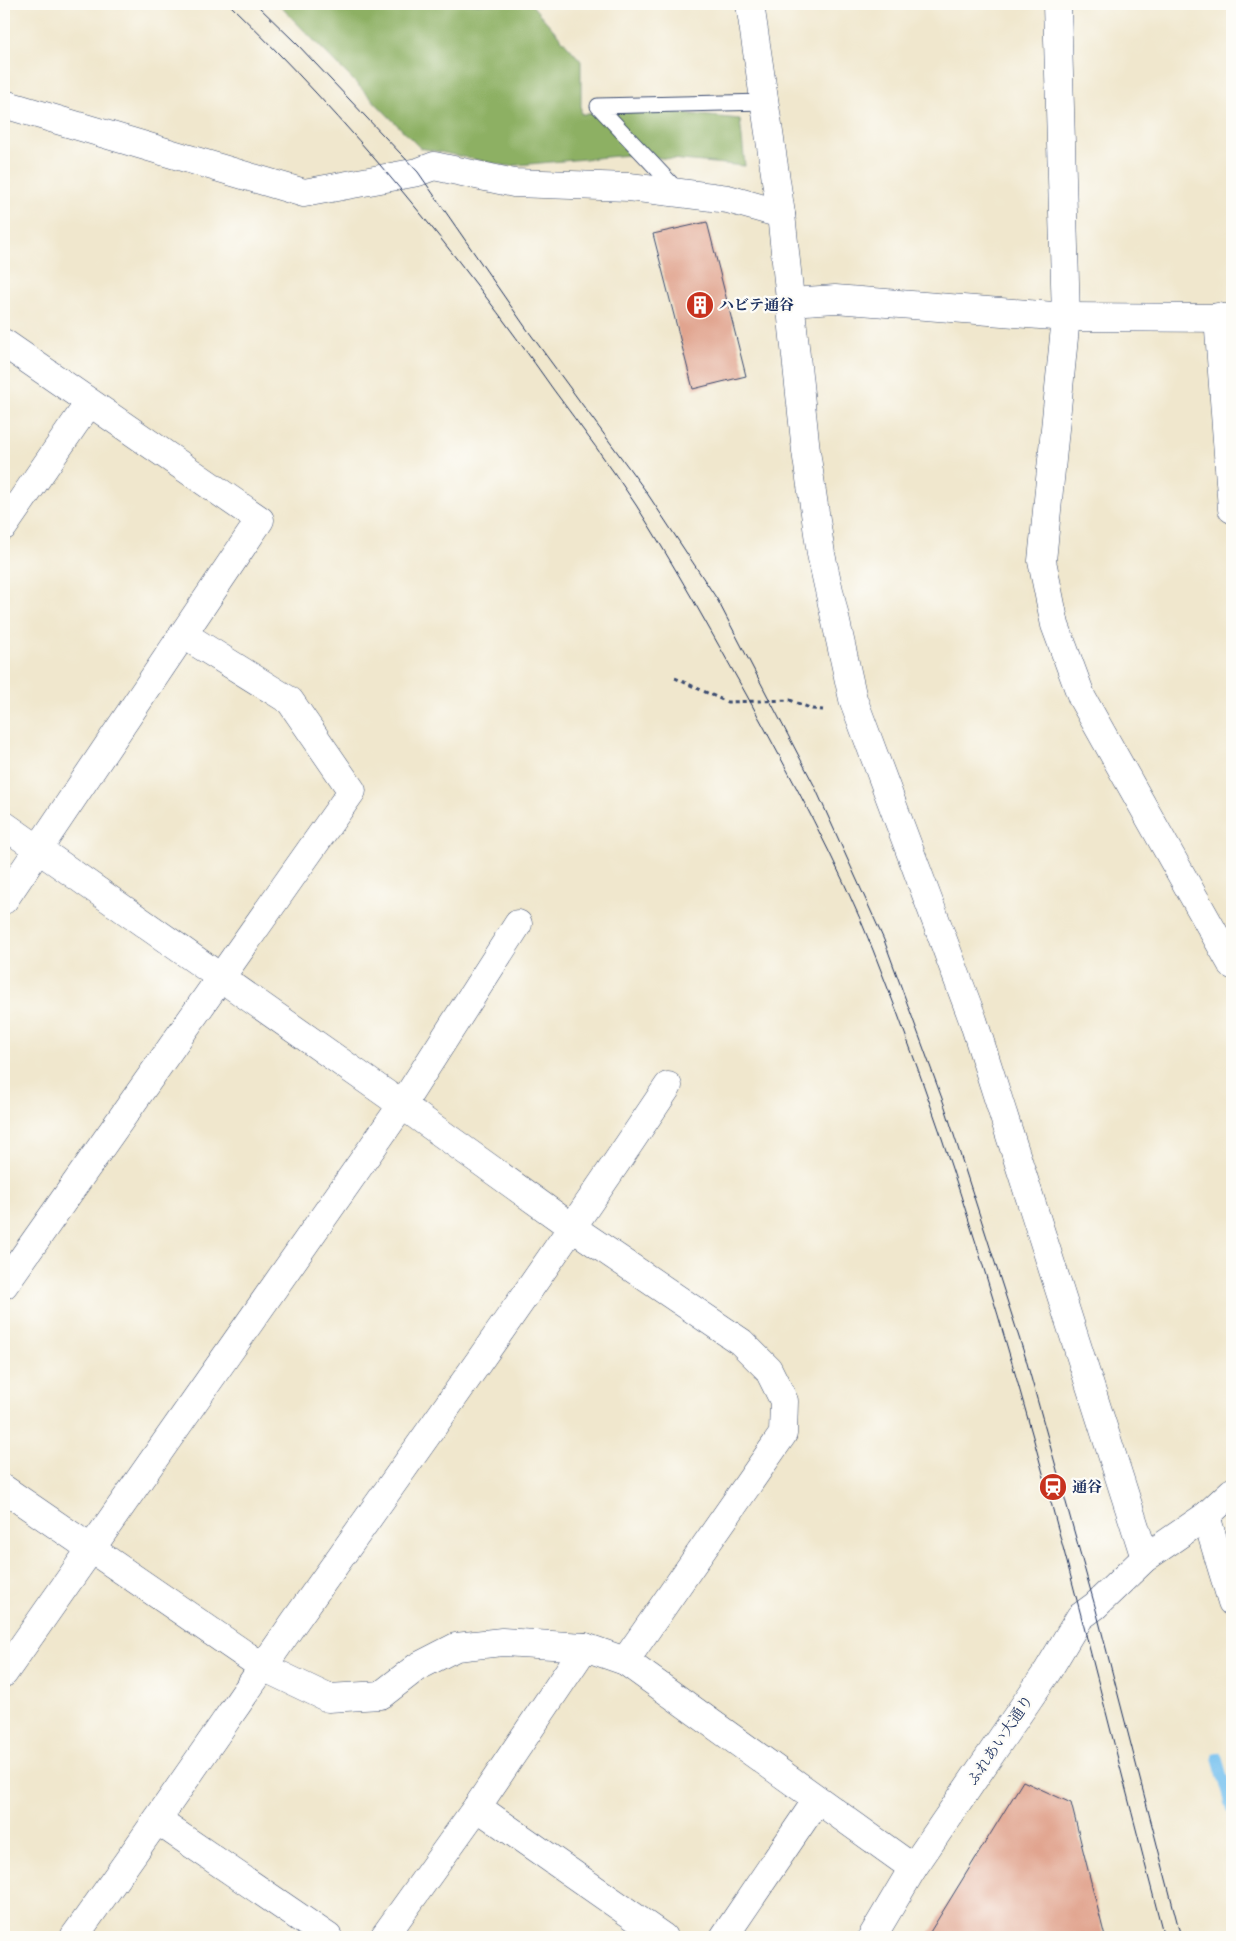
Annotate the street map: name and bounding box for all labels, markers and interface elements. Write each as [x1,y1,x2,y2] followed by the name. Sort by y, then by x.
[685,290,715,320] building icon: ハビテ通谷
[719,295,794,314] place label: ハビテ通谷
[1038,1472,1068,1502] station icon: 通谷
[1072,1477,1102,1496] place label: 通谷
[962,1691,1037,1789] street label: ふれあい大通り

